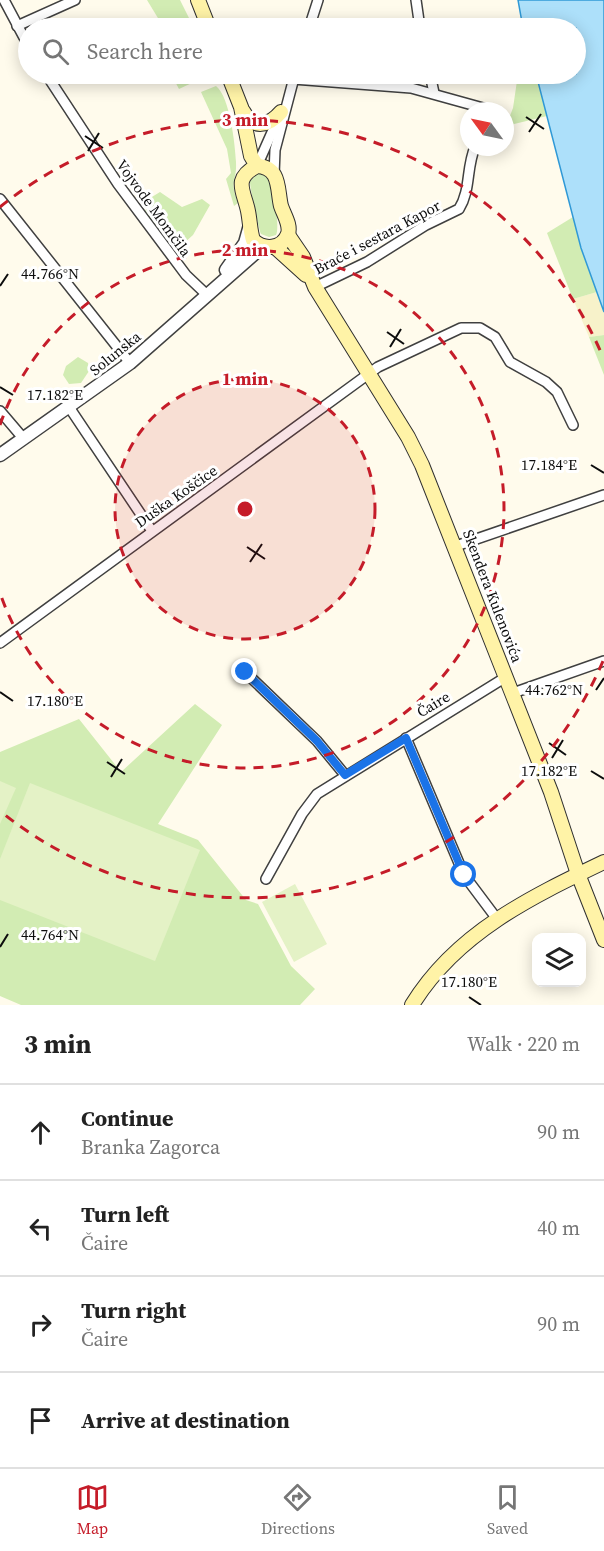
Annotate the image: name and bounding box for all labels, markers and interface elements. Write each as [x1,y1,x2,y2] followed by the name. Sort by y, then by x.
[18,18,586,84] search box
[39,35,72,68] icon: search
[87,36,203,66] text: Search here
[460,102,514,156] north arrow
[222,107,268,132] text: 3 min
[112,155,197,261] street label: Vojvode Momčila
[310,194,445,279] street label: Braće i sestara Kapor
[222,237,268,262] text: 2 min
[21,263,79,284] text: 44.766°N
[85,326,145,380] street label: Solunska
[222,366,268,391] text: 1 min
[27,384,83,405] text: 17.182°E
[521,454,577,475] text: 17.184°E
[131,460,222,532] street label: Duška Koščice
[235,499,255,519] centre of rings
[458,527,528,666] street label: Skendera Kulenovića
[231,658,257,684] route end
[525,679,583,700] text: 44.762°N
[412,686,454,722] street label: Čaire
[27,690,83,711] text: 17.180°E
[521,760,577,781] text: 17.182°E
[450,861,476,887] route start
[21,924,79,945] text: 44.764°N
[532,933,586,987] map controls
[532,933,586,987] button: layers
[441,971,497,992] text: 17.180°E
[24,1026,91,1062] text: 3 min
[467,1030,580,1058] text: Walk · 220 m
[81,1103,174,1133] text: Continue
[24,1116,57,1149] icon: ahead
[537,1118,580,1146] text: 90 m
[81,1133,220,1161] text: Branka Zagorca
[81,1199,169,1229] text: Turn left
[24,1212,57,1245] icon: left
[537,1214,580,1242] text: 40 m
[81,1229,128,1257] text: Čaire
[81,1295,186,1325] text: Turn right
[24,1308,57,1341] icon: right
[537,1310,580,1338] text: 90 m
[81,1325,128,1353] text: Čaire
[24,1404,57,1437] icon: arrive
[81,1405,290,1435] text: Arrive at destination
[76,1481,109,1539] tab: Map
[261,1481,335,1539] tab: Directions
[487,1481,528,1539] tab: Saved

